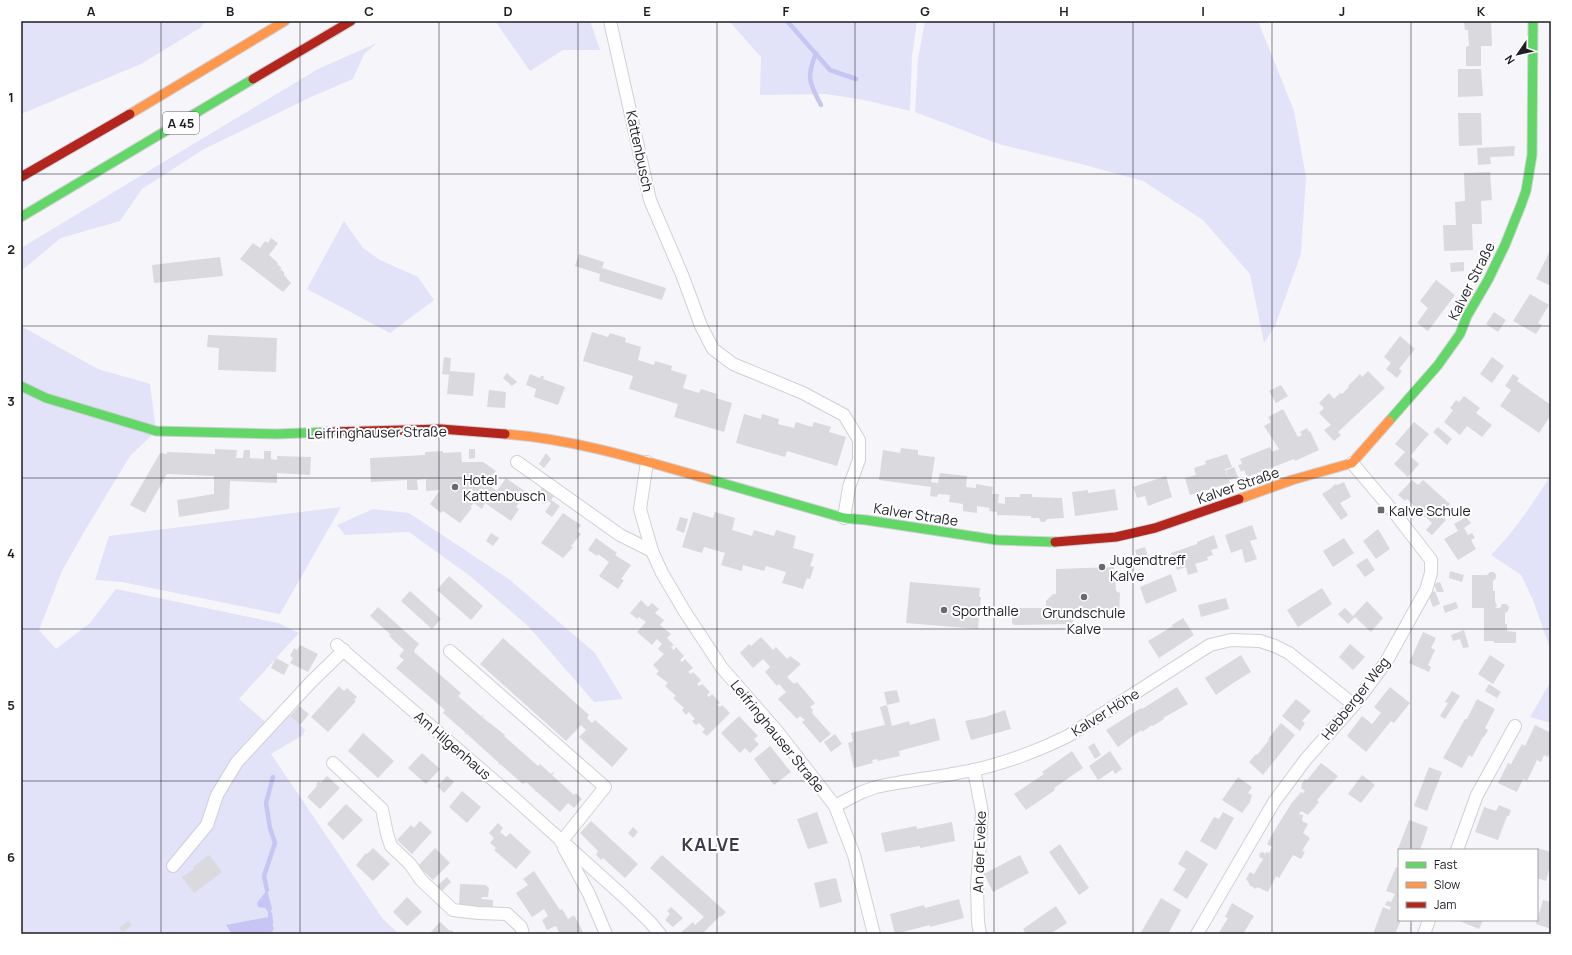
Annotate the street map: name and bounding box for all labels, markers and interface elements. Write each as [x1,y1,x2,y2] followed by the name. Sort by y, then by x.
[87,2,96,20] text: A
[226,2,234,20] text: B
[364,2,374,20] text: C
[503,2,513,20] text: D
[643,2,651,20] text: E
[783,2,790,20] text: F
[920,2,930,20] text: G
[1059,2,1069,20] text: H
[1201,2,1205,20] text: I
[1339,2,1345,20] text: J
[1477,2,1486,20] text: K
[1498,34,1538,74] north arrow
[1501,52,1518,67] text: N
[8,88,14,106] text: 1
[622,109,658,193] street label: Kattenbusch
[163,112,199,134] road number: A 45
[1443,239,1499,323] street label: Kalver Straße
[7,240,15,258] text: 2
[7,392,15,410] text: 3
[307,421,447,443] street label: Leifringhauser Straße
[1194,462,1282,508] street label: Kalver Straße
[463,470,546,505] place label: Hotel Kattenbusch
[450,482,460,492] marker: Hotel Kattenbusch
[872,498,960,530] street label: Kalver Straße
[1389,501,1471,520] place label: Kalve Schule
[1376,505,1386,515] marker: Kalve Schule
[7,544,15,562] text: 4
[1110,550,1186,585] place label: Jugendtreff Kalve
[1097,562,1107,572] marker: Jugendtreff Kalve
[1079,592,1089,602] marker: Grundschule Kalve
[952,601,1019,620] place label: Sporthalle
[1043,603,1125,638] place label: Grundschule Kalve
[939,605,949,615] marker: Sporthalle
[1317,653,1393,743] street label: Hebberger Weg
[727,676,829,796] street label: Leifringhauser Straße
[1067,684,1143,740] street label: Kalver Höhe
[7,696,15,714] text: 5
[411,706,495,784] street label: Am Hilgenhaus
[968,811,990,893] street label: An der Eveke
[682,832,740,856] district label: KALVE
[7,848,15,866] text: 6
[1398,849,1538,921] legend
[1434,856,1458,873] text: Fast
[1434,876,1460,893] text: Slow
[1434,896,1456,913] text: Jam

